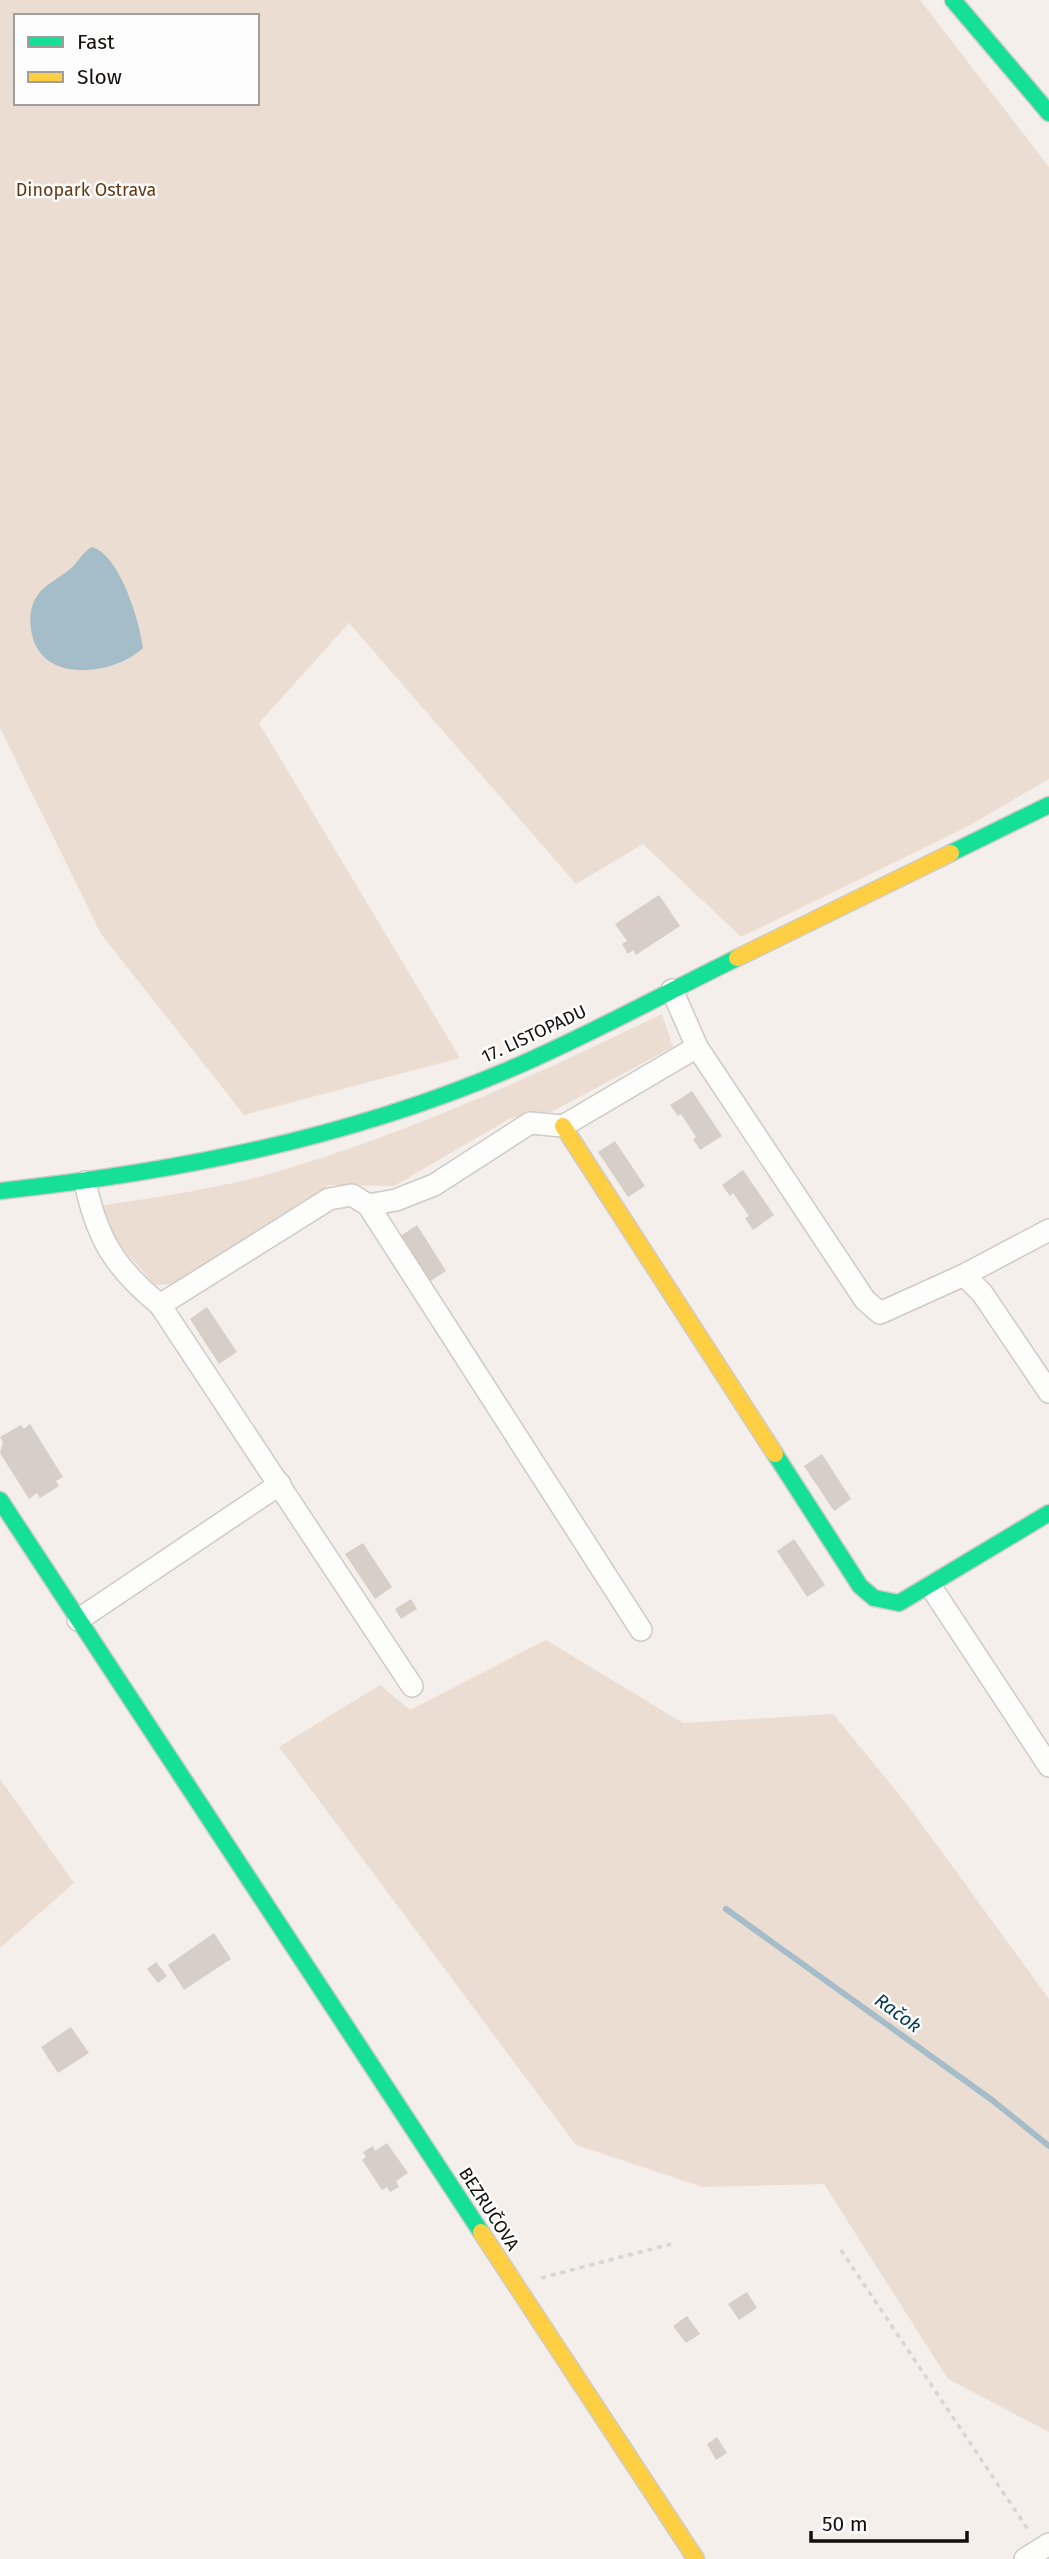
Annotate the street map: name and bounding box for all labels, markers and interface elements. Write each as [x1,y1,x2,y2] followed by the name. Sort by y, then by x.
[14,14,259,105] legend
[77,29,115,55] text: Fast
[77,64,122,90] text: Slow
[16,179,156,201] park label: Dinopark Ostrava
[478,1000,590,1068] street label: 17. LISTOPADU
[870,1988,926,2038] water label: Račok
[454,2163,524,2255] street label: BEZRUČOVA
[811,2500,967,2544] scale bar
[822,2511,868,2537] text: 50 m

